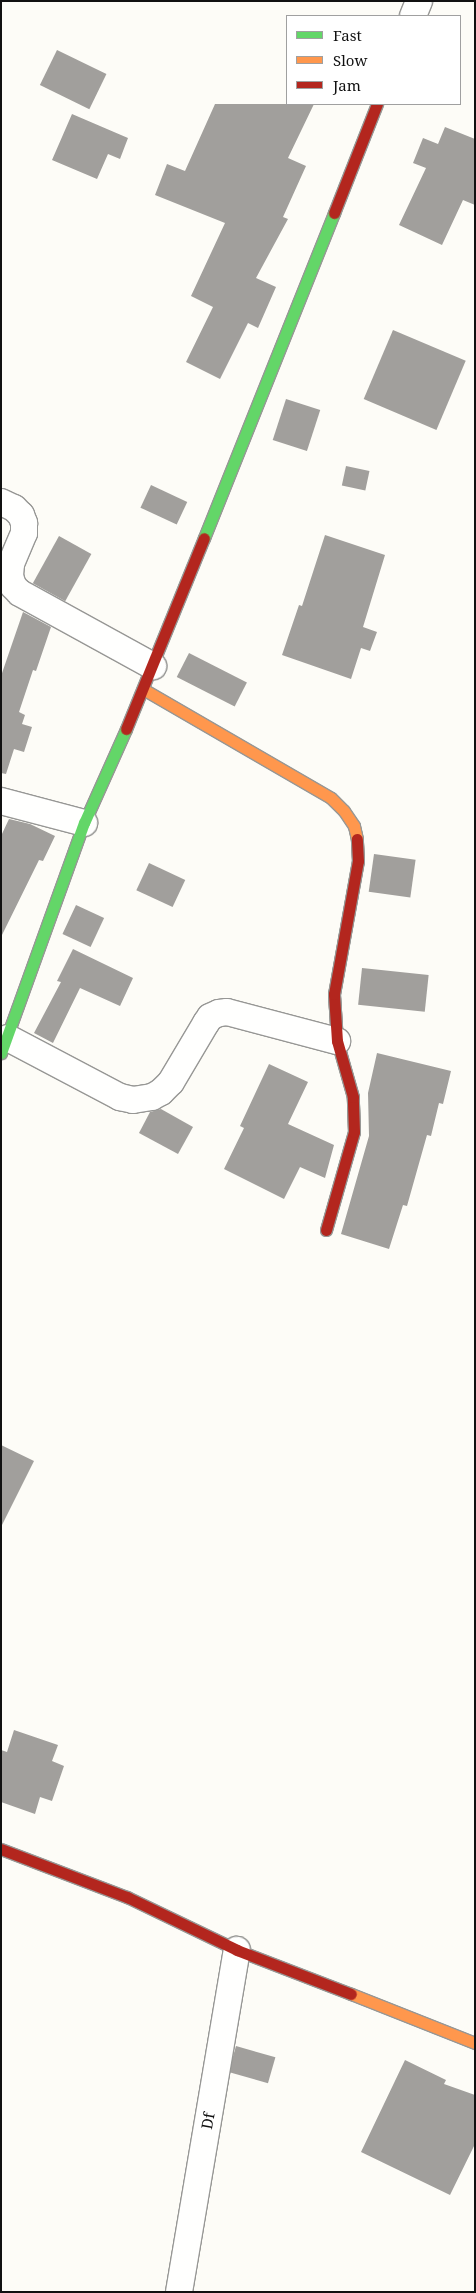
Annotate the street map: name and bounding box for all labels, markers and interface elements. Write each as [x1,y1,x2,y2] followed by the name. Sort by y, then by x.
[286,15,461,105] legend
[333,25,362,45] text: Fast
[333,50,367,70] text: Slow
[333,75,361,95] text: Jam
[198,2111,218,2131] street label: Df

